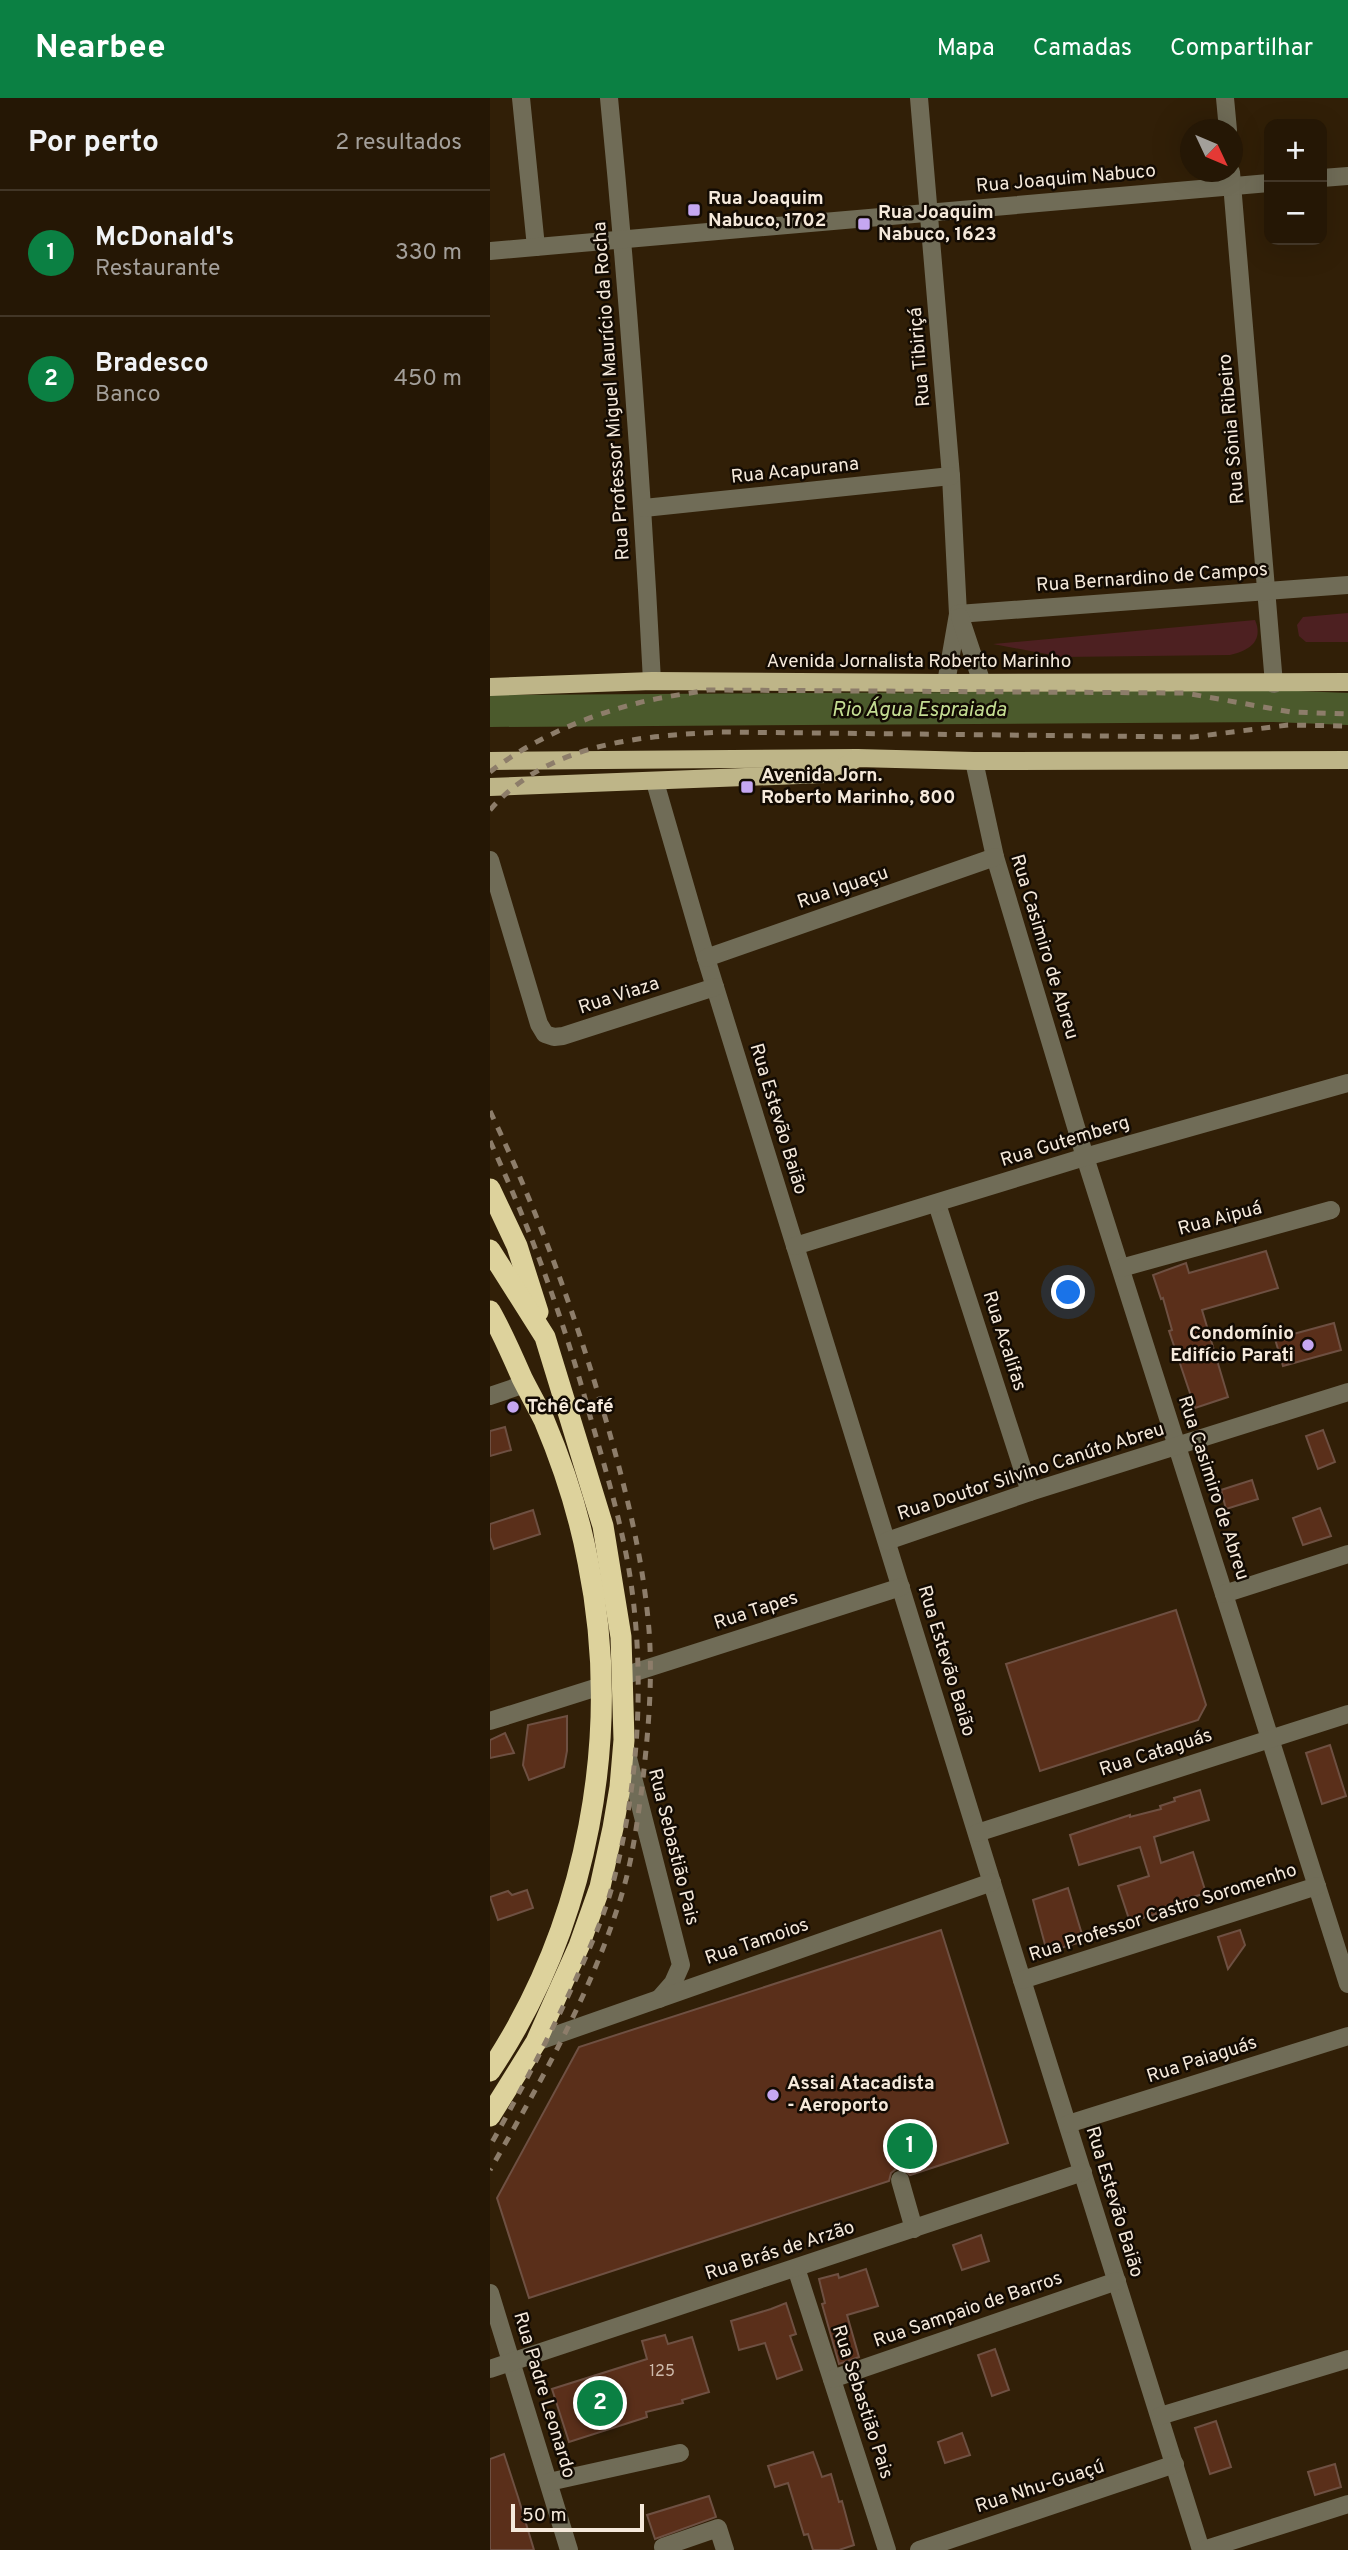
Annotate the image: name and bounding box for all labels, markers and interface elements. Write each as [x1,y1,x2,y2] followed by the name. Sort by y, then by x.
[35,28,166,70] text: Nearbee
[937,34,995,64] text: Mapa
[1033,34,1132,64] text: Camadas
[1170,34,1313,64] text: Compartilhar
[1180,119,1243,182] north arrow
[1264,119,1327,245] map controls
[1264,119,1327,182] button: +
[28,125,159,162] text: Por perto
[335,129,462,158] text: 2 resultados
[975,159,1157,199] street label: Rua Joaquim Nabuco
[1264,182,1327,245] button: −
[708,187,826,233] place label: Rua Joaquim Nabuco, 1702
[878,201,997,247] place label: Rua Joaquim Nabuco, 1623
[686,202,702,218] marker: Rua Joaquim Nabuco, 1702
[856,216,872,232] marker: Rua Joaquim Nabuco, 1623
[588,221,636,561] street label: Rua Professor Miguel Maurício da Rocha
[95,222,234,255] text: McDonald's
[46,239,56,268] text: 1
[395,239,462,268] text: 330 m
[95,255,220,284] text: Restaurante
[904,306,936,408] street label: Rua Tibiriçá
[95,348,209,381] text: Bradesco
[1213,353,1251,505] street label: Rua Sônia Ribeiro
[44,365,58,394] text: 2
[394,365,462,394] text: 450 m
[95,381,161,410] text: Banco
[730,452,860,490] street label: Rua Acapurana
[1035,558,1269,598] street label: Rua Bernardino de Campos
[767,650,1071,674] street label: Avenida Jornalista Roberto Marinho
[832,696,1007,724] water label: Rio Água Espraiada
[761,764,955,810] place label: Avenida Jorn. Roberto Marinho, 800
[739,779,755,795] marker: Avenida Jorn. Roberto Marinho, 800
[1004,851,1084,1043] street label: Rua Casimiro de Abreu
[794,861,892,915] street label: Rua Iguaçu
[575,972,663,1020] street label: Rua Viaza
[744,1041,812,1197] street label: Rua Estevão Baião
[997,1111,1133,1173] street label: Rua Gutemberg
[1175,1196,1265,1242] street label: Rua Aipuá
[1051,1275,1085,1309] your location
[977,1288,1031,1394] street label: Rua Acalifas
[1170,1322,1294,1368] place label: Condomínio Edifício Parati
[1300,1337,1316,1353] marker: Condomínio Edifício Parati
[1172,1393,1254,1583] street label: Rua Casimiro de Abreu
[527,1395,614,1419] place label: Tchê Café
[505,1399,521,1415] marker: Tchê Café
[894,1417,1168,1527] street label: Rua Doutor Silvino Canúto Abreu
[912,1583,980,1739] street label: Rua Estevão Baião
[711,1586,801,1636] street label: Rua Tapes
[1097,1723,1215,1783] street label: Rua Cataguás
[642,1766,704,1928] street label: Rua Sebastião Pais
[1026,1858,1300,1968] street label: Rua Professor Castro Soromenho
[702,1913,812,1971] street label: Rua Tamoios
[1144,2031,1260,2089] street label: Rua Paiaguás
[787,2072,935,2118] place label: Assai Atacadista - Aeroporto
[765,2087,781,2103] marker: Assai Atacadista - Aeroporto
[887,2120,933,2172] pin: 1
[1080,2124,1148,2280] street label: Rua Estevão Baião
[702,2216,858,2286] street label: Rua Brás de Arzão
[870,2266,1066,2354] street label: Rua Sampaio de Barros
[507,2309,581,2481] street label: Rua Padre Leonardo
[826,2322,898,2482] street label: Rua Sebastião Pais
[649,2362,675,2382] house number: 125
[577,2377,623,2429] pin: 2
[972,2455,1108,2519] street label: Rua Nhu-Guaçú
[511,2501,644,2533] scale bar
[522,2504,567,2528] text: 50 m

